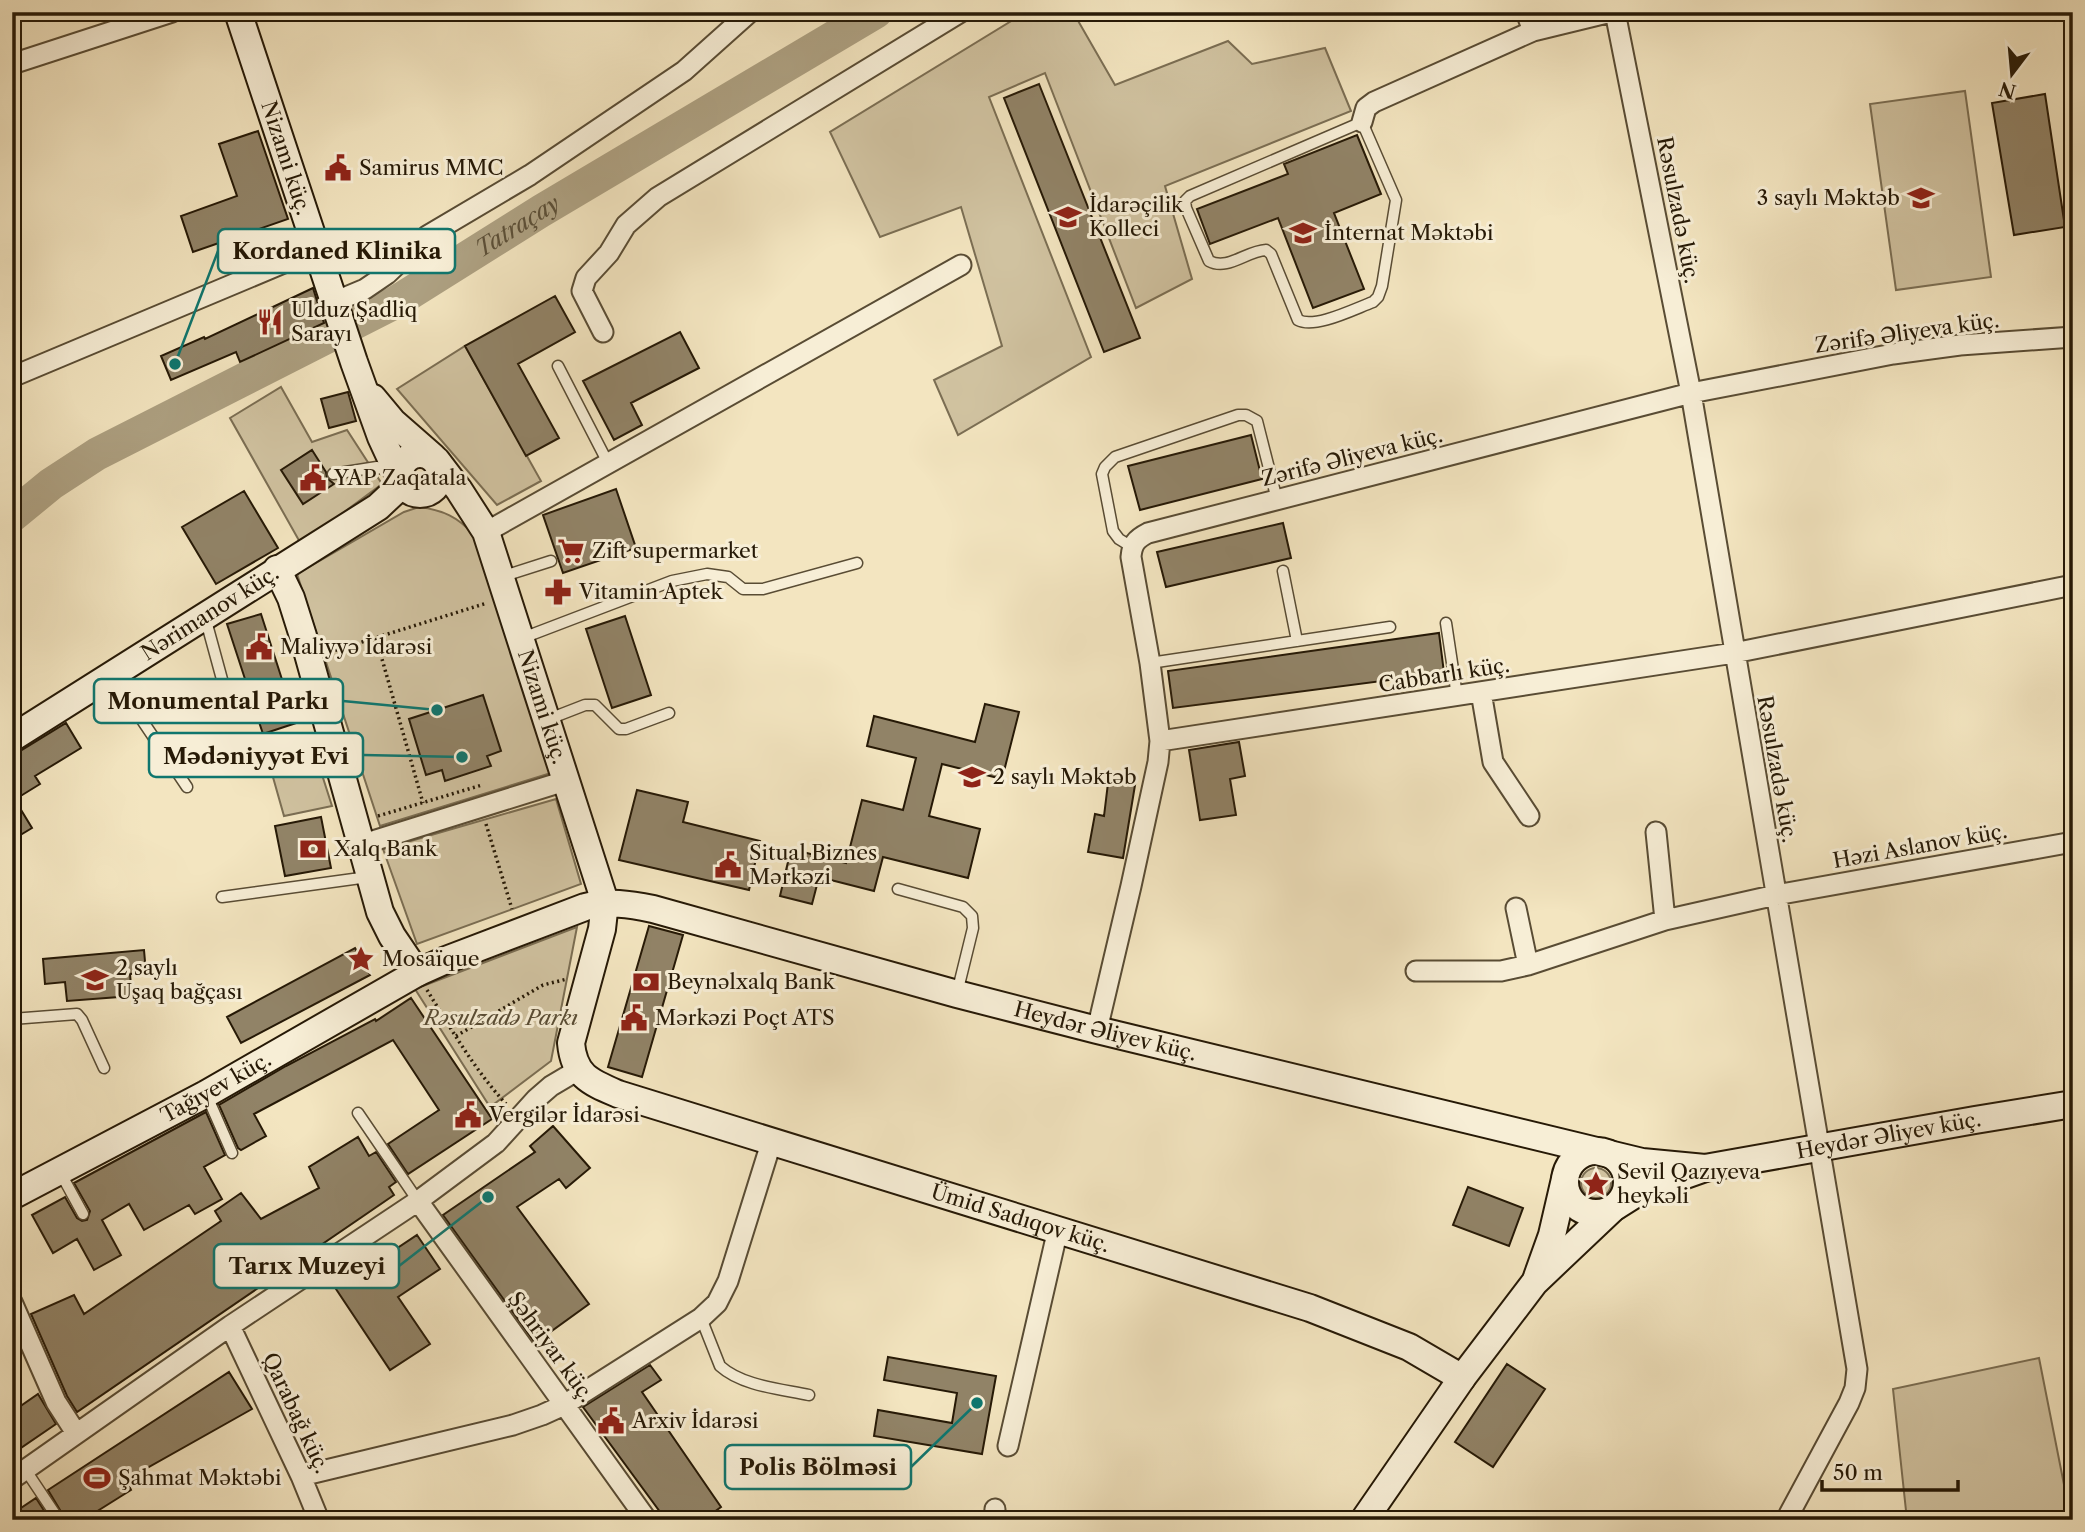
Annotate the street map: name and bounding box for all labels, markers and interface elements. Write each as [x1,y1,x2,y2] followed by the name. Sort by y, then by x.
[1976,38,2046,108] north arrow
[1996,77,2019,103] text: N
[256,98,317,218] street label: Nizami küç.
[1652,134,1705,285] street label: Rəsulzadə küç.
[323,153,353,183] public building icon: Samirus MMC
[359,155,503,180] place label: Samirus MMC
[1906,183,1936,213] school or university icon: 3 saylı Məktəb
[1757,185,1900,210] place label: 3 saylı Məktəb
[470,189,565,263] water label: Tatraçay
[1089,192,1184,241] place label: İdarəçilik Kolleci
[1053,202,1083,232] school or university icon: İdarəçilik Kolleci
[1288,218,1318,248] school or university icon: İnternat Məktəbi
[1324,220,1493,245] place label: İnternat Məktəbi
[218,229,455,273] callout: Kordaned Klinika
[232,237,442,265] text: Kordaned Klinika
[291,297,418,346] place label: Ulduz Şadliq Sarayı
[255,307,285,337] restaurant icon: Ulduz Şadliq Sarayı
[1813,307,2001,358] street label: Zərifə Əliyeva küç.
[1259,422,1445,491] street label: Zərifə Əliyeva küç.
[298,463,328,493] public building icon: YAP Zaqatala
[333,465,468,490] place label: YAP Zaqatala
[556,536,586,566] supermarket icon: Zift supermarket
[592,538,759,563] place label: Zift supermarket
[136,560,283,665] street label: Nərimanov küç.
[543,577,573,607] pharmacy icon: Vitamin Aptek
[578,579,724,604] place label: Vitamin Aptek
[244,632,274,662] public building icon: Maliyyə İdarəsi
[280,634,432,659] place label: Maliyyə İdarəsi
[513,646,573,767] street label: Nizami küç.
[1377,652,1511,697] street label: Cabbarlı küç.
[94,679,343,723] callout: Monumental Parkı
[107,687,329,715] text: Monumental Parkı
[1752,693,1803,844] street label: Rəsulzadə küç.
[149,733,363,777] callout: Mədəniyyət Evi
[163,742,349,770] text: Mədəniyyət Evi
[957,762,987,792] school or university icon: 2 saylı Məktəb
[993,764,1137,789] place label: 2 saylı Məktəb
[1831,818,2009,873] street label: Həzi Aslanov küç.
[298,834,328,864] bank icon: Xalq Bank
[333,836,438,861] place label: Xalq Bank
[749,840,877,889] place label: Situal Biznes Mərkəzi
[713,850,743,880] public building icon: Situal Biznes Mərkəzi
[346,944,376,974] place icon: Mosaïque
[382,946,480,971] place label: Mosaïque
[116,955,242,1004] place label: 2 saylı Uşaq bağçası
[80,965,110,995] school or university icon: 2 saylı Uşaq bağçası
[631,967,661,997] bank icon: Beynəlxalq Bank
[667,969,836,994] place label: Beynəlxalq Bank
[1012,996,1199,1066] street label: Heydər Əliyev küç.
[619,1003,649,1033] public building icon: Mərkəzi Poçt ATS
[422,1005,578,1030] park label: Rəsulzadə Parkı
[655,1005,835,1030] place label: Mərkəzi Poçt ATS
[156,1046,275,1128] street label: Tağıyev küç.
[453,1100,483,1130] public building icon: Vergilər İdarəsi
[488,1102,640,1127] place label: Vergilər İdarəsi
[1794,1106,1983,1164] street label: Heydər Əliyev küç.
[1617,1159,1761,1208] place label: Sevil Qazıyeva heykəli
[1581,1169,1611,1199] place icon: Sevil Qazıyeva heykəli
[928,1179,1113,1257] street label: Ümid Sadıqov küç.
[214,1244,399,1288] callout: Tarıx Muzeyi
[229,1252,385,1280] text: Tarıx Muzeyi
[503,1287,600,1407] street label: Şəhriyar küç.
[258,1349,335,1477] street label: Qarabağ küç.
[596,1406,626,1436] public building icon: Arxiv İdarəsi
[631,1408,758,1433] place label: Arxiv İdarəsi
[725,1445,911,1489] callout: Polis Bölməsi
[1822,1448,1959,1492] scale bar
[739,1453,897,1481] text: Polis Bölməsi
[1833,1460,1883,1485] text: 50 m
[82,1463,112,1493] sports icon: Şahmat Məktəbi
[118,1465,281,1490] place label: Şahmat Məktəbi

